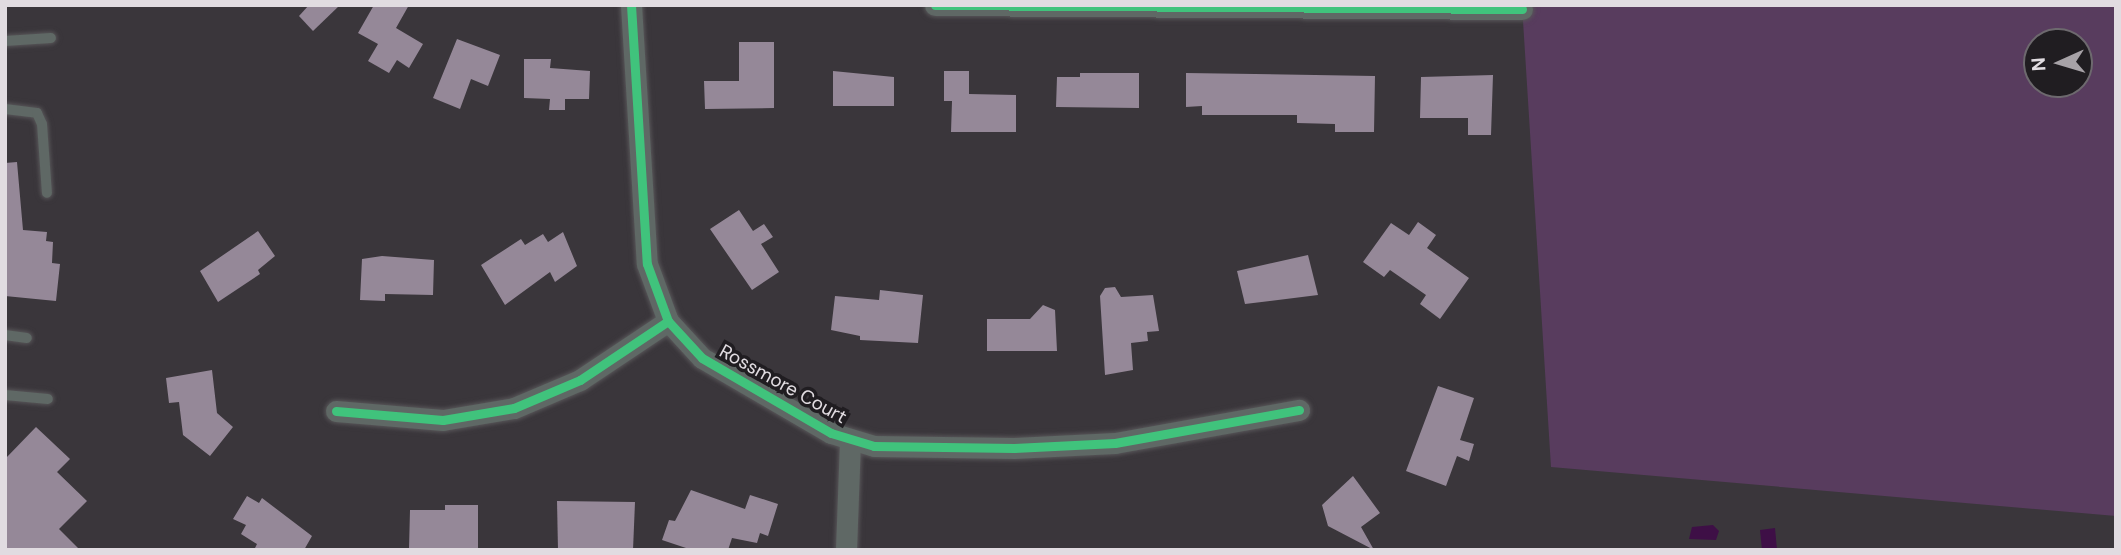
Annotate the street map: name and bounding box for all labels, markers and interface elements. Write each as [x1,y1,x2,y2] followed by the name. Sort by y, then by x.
[2023,28,2093,98] north arrow
[2026,57,2052,72] text: N
[715,340,851,428] street label: Rossmore Court

